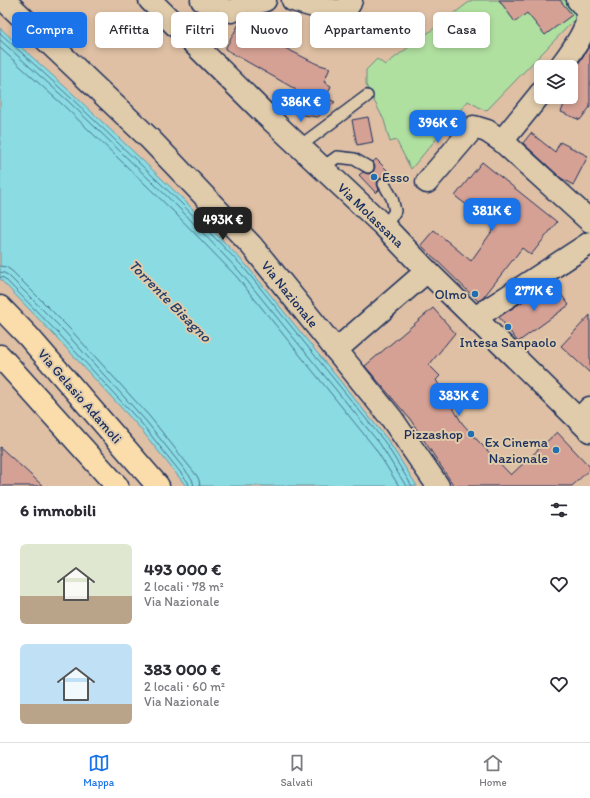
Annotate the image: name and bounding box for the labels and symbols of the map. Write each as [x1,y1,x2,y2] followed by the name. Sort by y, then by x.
[268,89,334,123] pin: 386K €
[405,110,471,144] pin: 396K €
[382,169,409,186] place label: Esso
[369,172,379,182] marker: Esso
[334,179,408,252] street label: Via Molassana
[459,198,525,232] pin: 381K €
[190,207,256,241] pin: 493K €
[125,256,215,346] water label: Torrente Bisagno
[257,257,322,331] street label: Via Nazionale
[501,278,567,312] pin: 277K €
[434,286,467,303] place label: Olmo
[470,289,480,299] marker: Olmo
[503,322,513,332] marker: Intesa Sanpaolo
[460,334,556,351] place label: Intesa Sanpaolo
[34,346,125,447] street label: Via Gelasio Adamoli
[426,383,492,417] pin: 383K €
[404,426,463,443] place label: Pizzashop
[466,429,476,439] marker: Pizzashop
[485,434,549,467] place label: Ex Cinema Nazionale
[551,445,561,455] marker: Ex Cinema Nazionale

